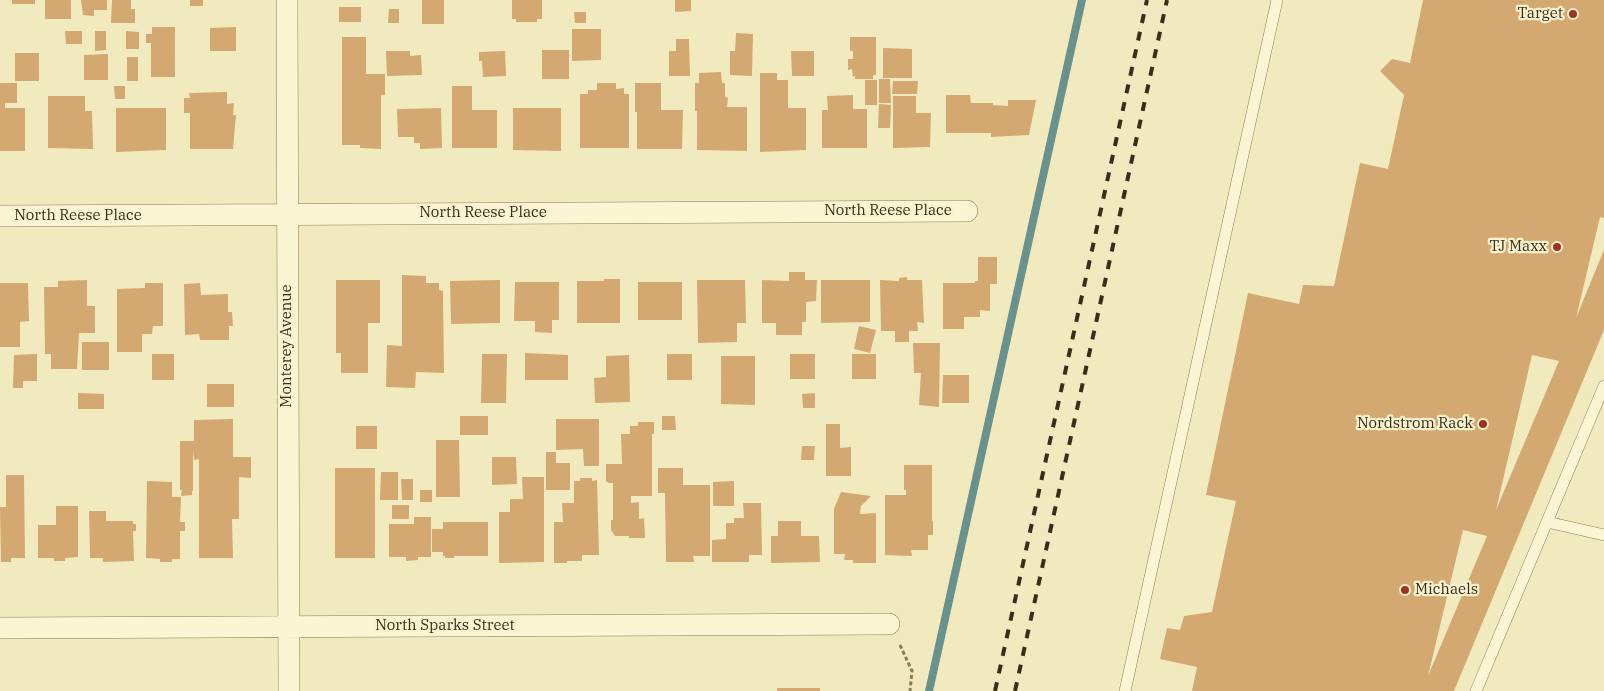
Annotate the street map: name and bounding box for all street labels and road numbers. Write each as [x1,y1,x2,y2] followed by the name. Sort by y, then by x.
[824,202,952,220] street label: North Reese Place
[419,204,547,222] street label: North Reese Place
[14,207,142,225] street label: North Reese Place
[278,284,296,408] street label: Monterey Avenue
[375,617,515,635] street label: North Sparks Street

